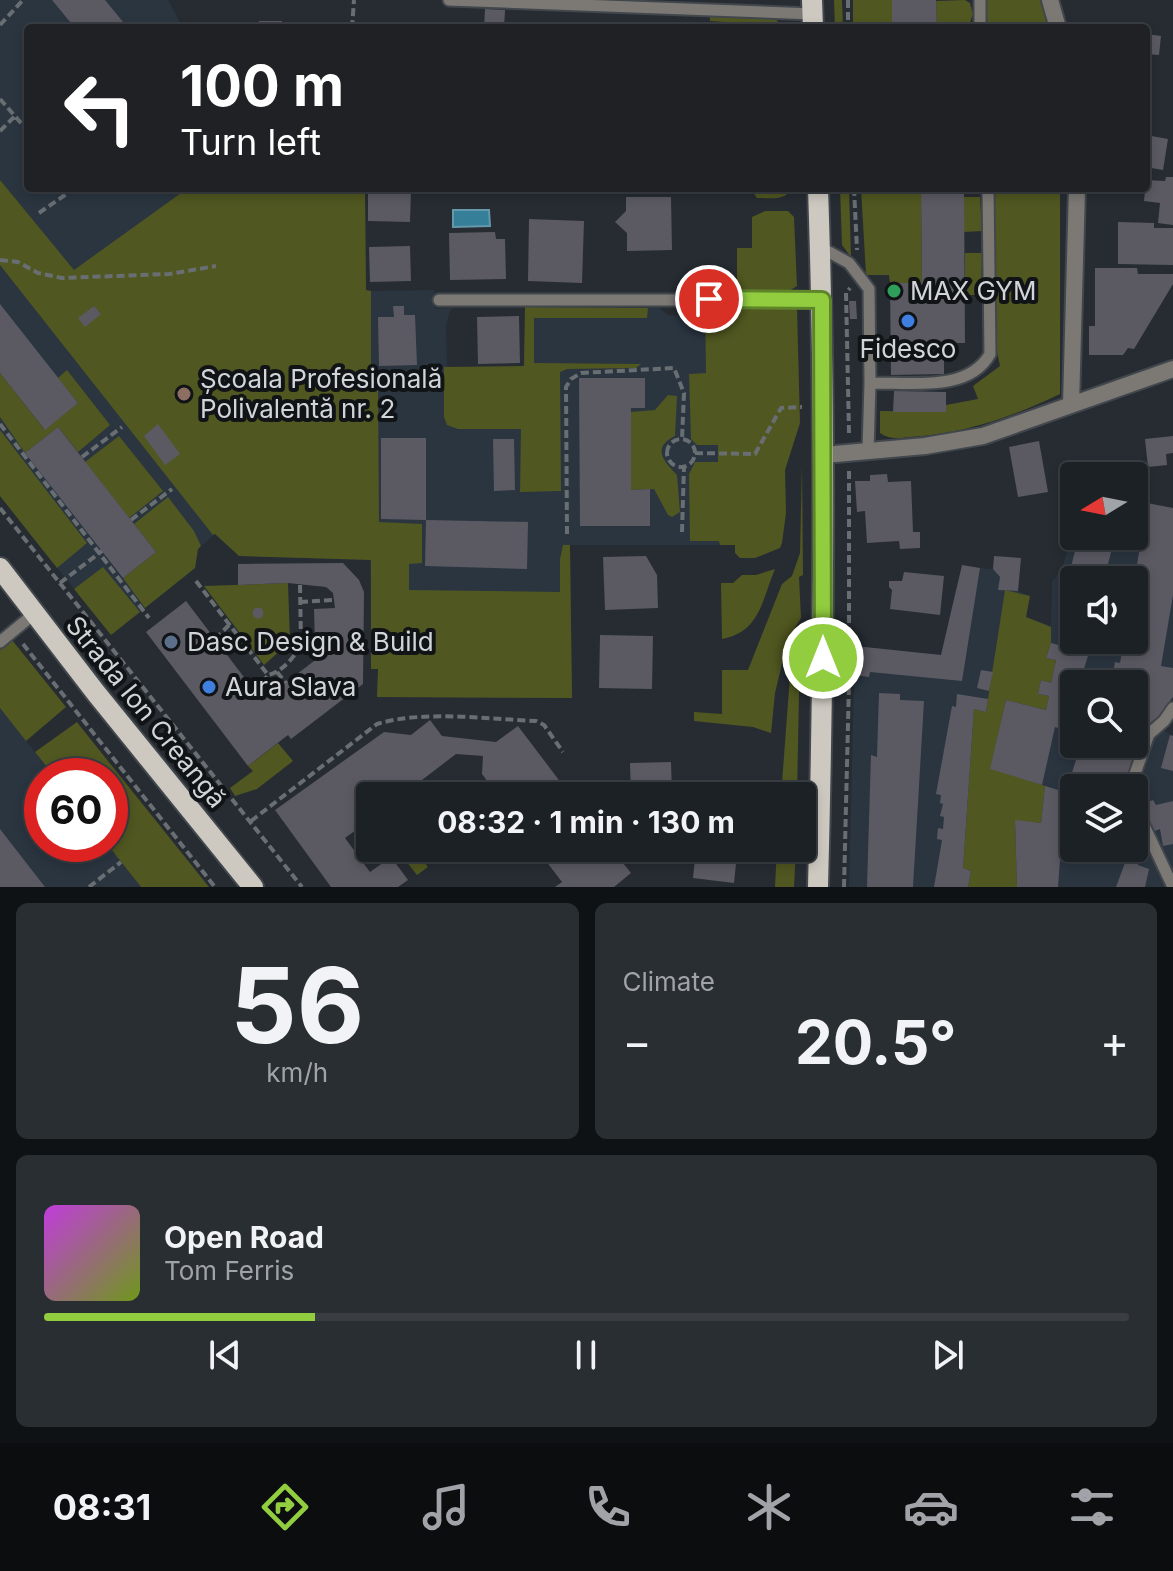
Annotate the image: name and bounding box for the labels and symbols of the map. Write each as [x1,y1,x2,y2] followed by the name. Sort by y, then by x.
[675,265,743,333] pin
[910,275,1036,306] place label: MAX GYM
[885,282,903,300] marker: MAX GYM
[899,312,917,330] marker: Fidesco
[860,333,956,364] place label: Fidesco
[200,363,442,424] place label: Școala Profesională Polivalentă nr. 2
[175,385,193,403] marker: Școala Profesională Polivalentă nr. 2
[1060,462,1148,550] north arrow
[60,610,233,814] street label: Strada Ion Creangă
[781,616,865,700] position arrow
[187,626,434,657] place label: Dasc Design & Build
[162,633,180,651] marker: Dasc Design & Build
[225,671,356,702] place label: Aura Slava
[200,678,218,696] marker: Aura Slava
[24,758,128,862] speed limit sign: 60

